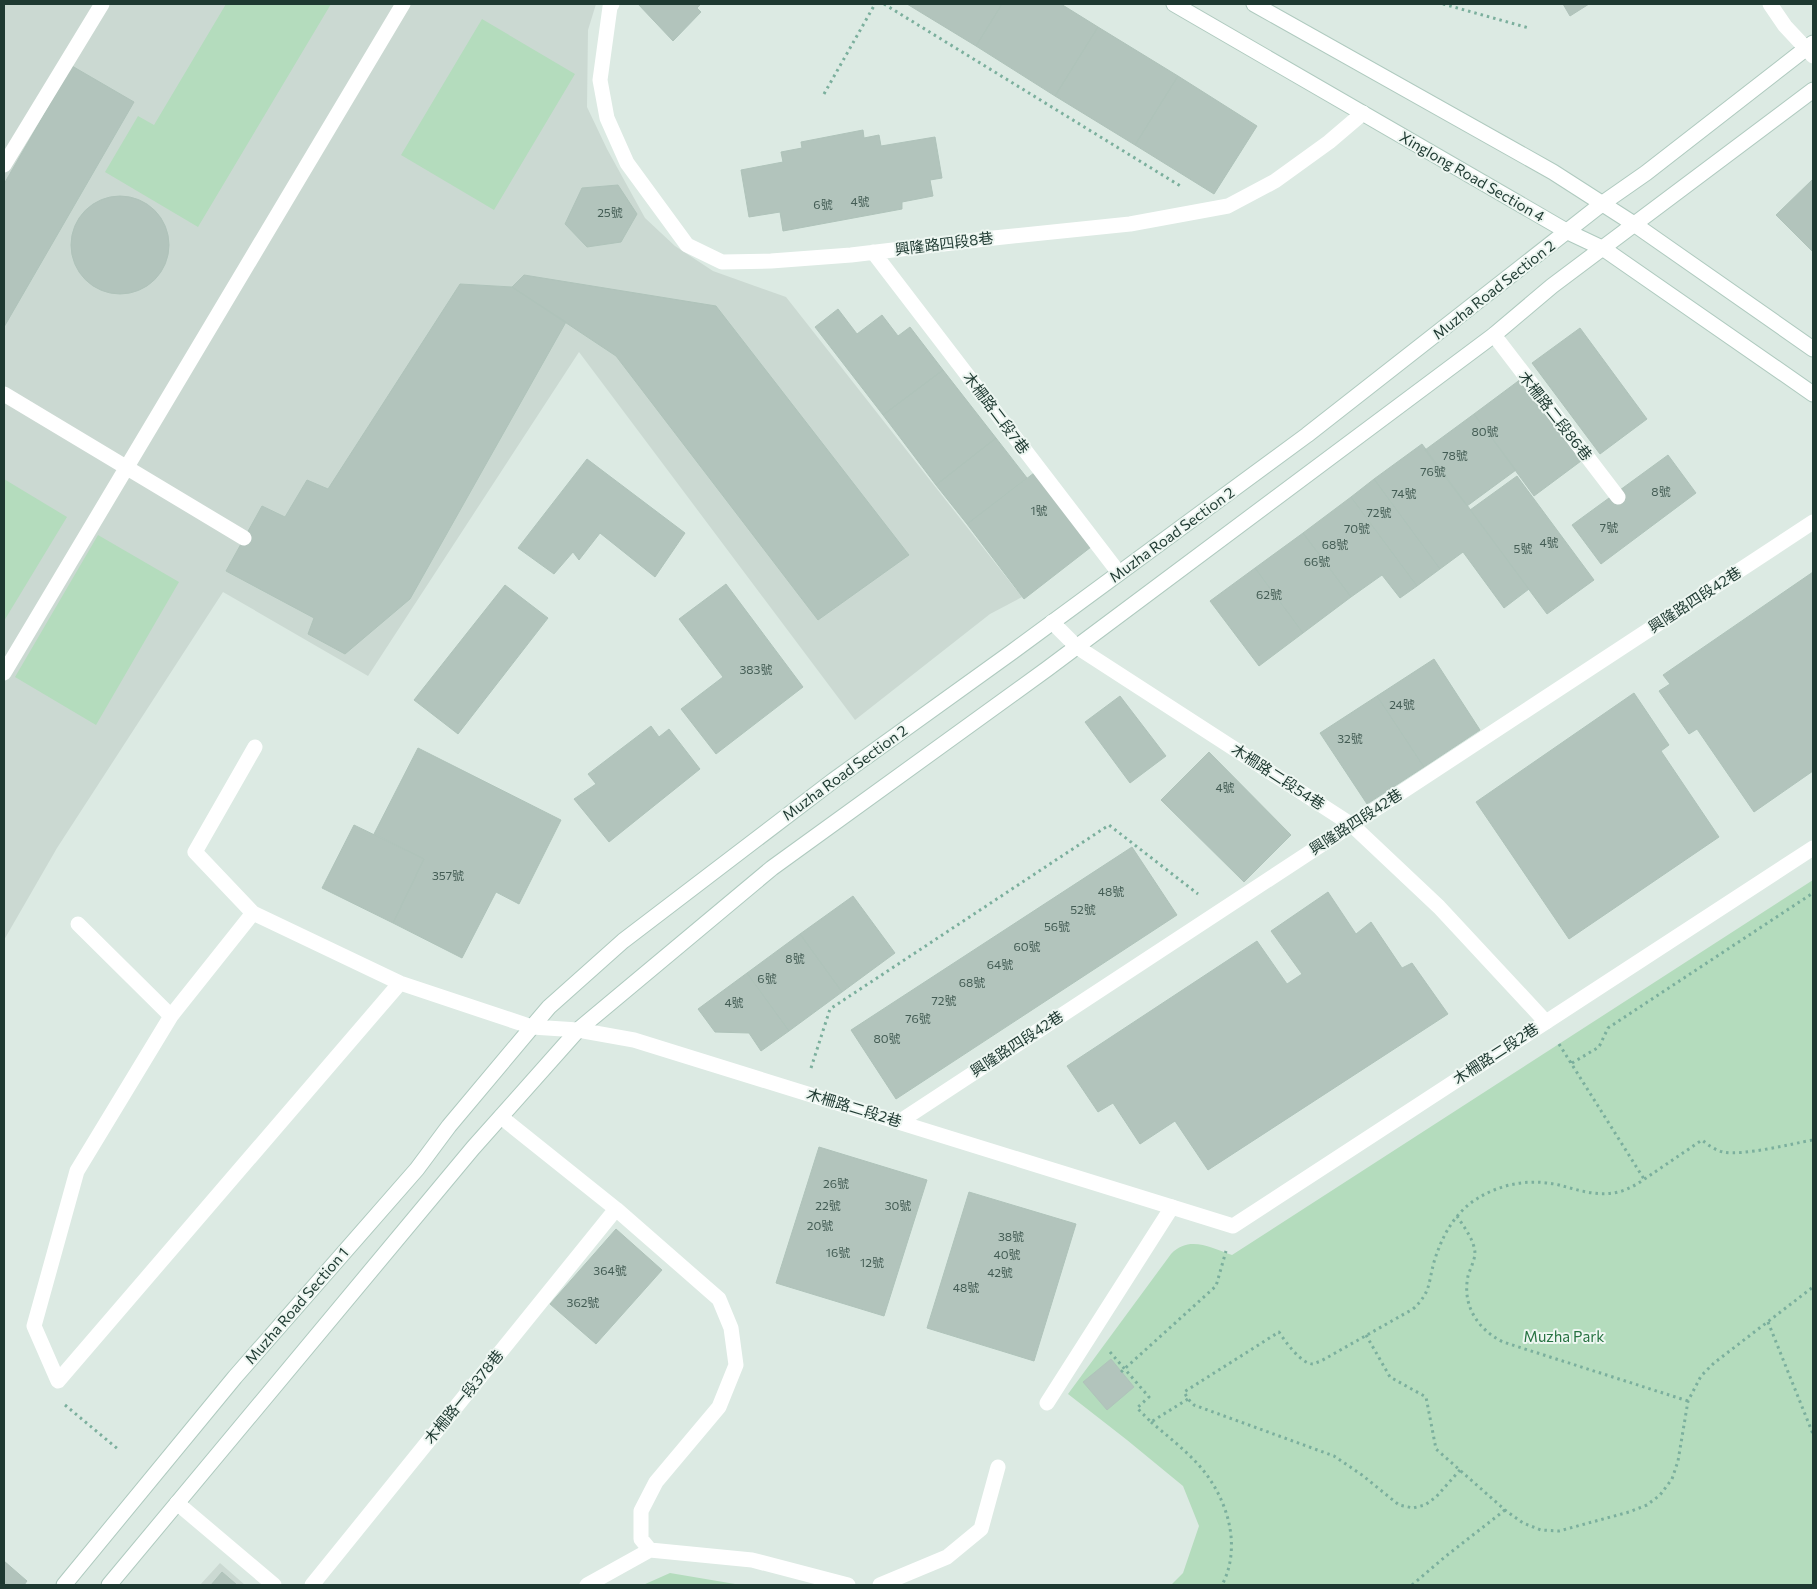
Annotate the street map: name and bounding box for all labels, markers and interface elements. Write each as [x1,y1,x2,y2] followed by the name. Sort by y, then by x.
[1397,127,1548,225] street label: Xinglong Road Section 4
[850,194,870,208] house number: 4號
[813,197,833,211] house number: 6號
[597,205,623,219] house number: 25號
[894,228,994,258] street label: 興隆路四段8巷
[1429,236,1558,343] street label: Muzha Road Section 2
[1515,367,1596,464] street label: 木柵路二段86巷
[960,368,1033,457] street label: 木柵路二段7巷
[1471,424,1499,438] house number: 80號
[1442,448,1468,462] house number: 78號
[1420,464,1446,478] house number: 76號
[1105,483,1237,586] street label: Muzha Road Section 2
[1651,484,1671,498] house number: 8號
[1392,486,1416,500] house number: 74號
[1030,503,1048,517] house number: 1號
[1367,505,1392,519] house number: 72號
[1600,520,1618,534] house number: 7號
[1344,521,1370,535] house number: 70號
[1539,535,1559,549] house number: 4號
[1322,537,1348,551] house number: 68號
[1514,541,1532,555] house number: 5號
[1304,554,1330,568] house number: 66號
[1645,562,1744,636] street label: 興隆路四段42巷
[1256,587,1282,601] house number: 62號
[740,662,772,676] house number: 383號
[1389,697,1415,711] house number: 24號
[778,721,910,824] street label: Muzha Road Section 2
[1337,731,1363,745] house number: 32號
[1229,739,1329,813] street label: 木柵路二段54巷
[1215,780,1235,794] house number: 4號
[1306,784,1405,858] street label: 興隆路四段42巷
[432,868,464,882] house number: 357號
[1098,884,1124,898] house number: 48號
[1070,902,1096,916] house number: 52號
[1044,919,1070,933] house number: 56號
[1013,939,1041,953] house number: 60號
[785,951,805,965] house number: 8號
[987,957,1013,971] house number: 64號
[757,971,777,985] house number: 6號
[959,975,985,989] house number: 68號
[932,993,957,1007] house number: 72號
[724,995,744,1009] house number: 4號
[967,1006,1066,1080] street label: 興隆路四段42巷
[905,1011,931,1025] house number: 76號
[1449,1019,1542,1087] street label: 木柵路二段2巷
[873,1031,901,1045] house number: 80號
[805,1084,904,1130] street label: 木柵路二段2巷
[823,1176,849,1190] house number: 26號
[815,1198,841,1212] house number: 22號
[885,1198,911,1212] house number: 30號
[807,1218,833,1232] house number: 20號
[998,1229,1024,1243] house number: 38號
[241,1243,352,1367] street label: Muzha Road Section 1
[826,1245,850,1259] house number: 16號
[993,1247,1021,1261] house number: 40號
[860,1255,884,1269] house number: 12號
[593,1263,627,1277] house number: 364號
[987,1265,1013,1279] house number: 42號
[953,1280,979,1294] house number: 48號
[567,1295,599,1309] house number: 362號
[1524,1327,1604,1345] park label: Muzha Park
[420,1346,507,1447] street label: 木柵路一段378巷

